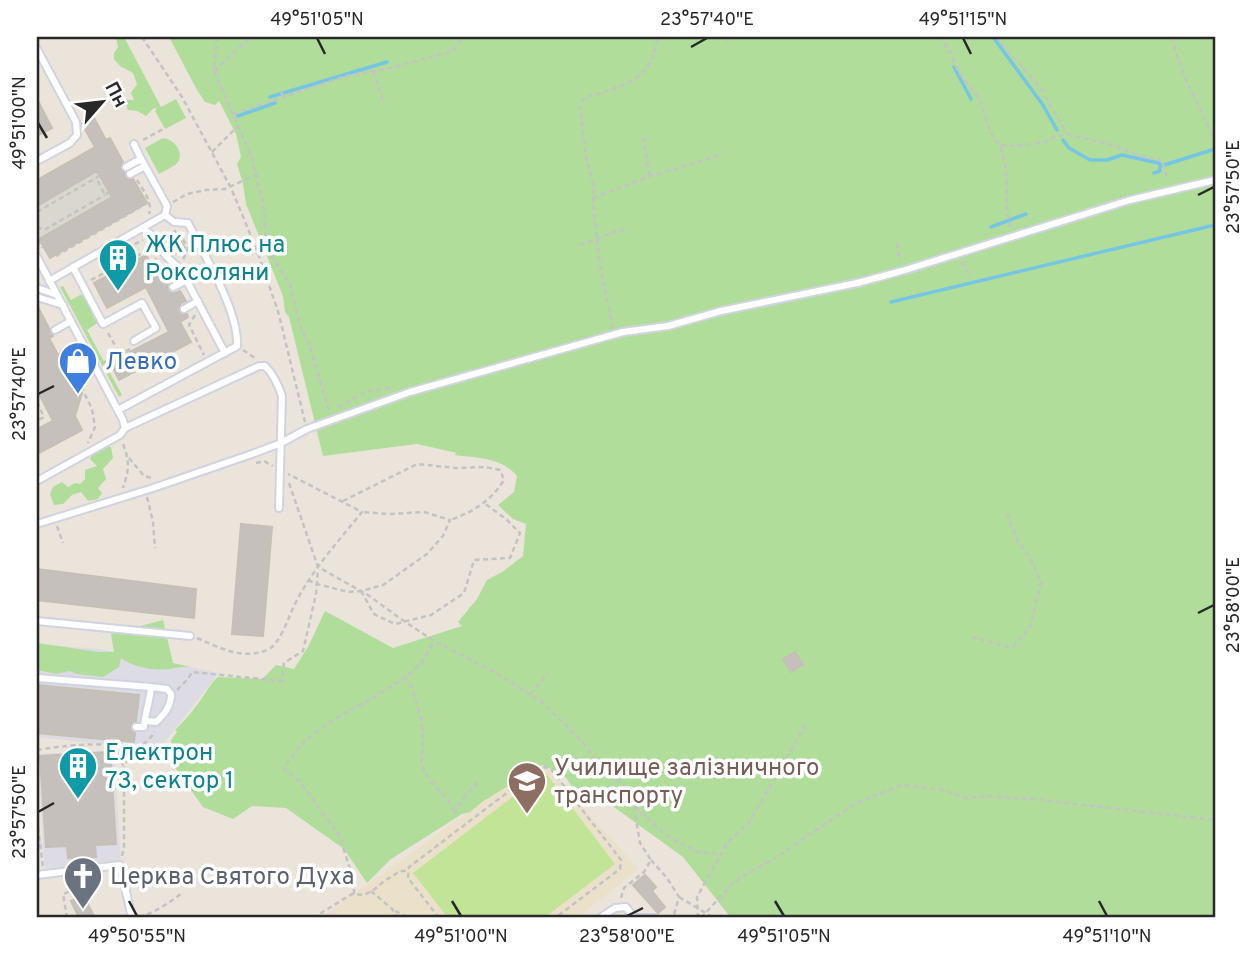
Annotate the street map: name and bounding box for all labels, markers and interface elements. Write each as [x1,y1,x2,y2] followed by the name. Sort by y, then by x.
[270,9,364,32] text: 49°51'05"N
[660,9,754,32] text: 23°57'40"E
[919,9,1007,32] text: 49°51'15"N
[66,66,136,136] north arrow
[9,76,32,170] text: 49°51'00"N
[99,78,132,112] text: Пн
[1223,140,1246,234] text: 23°57'50"E
[145,231,285,289] place label: ЖК Плюс на Роксоляни
[97,237,139,292] building icon: ЖК Плюс на Роксоляни
[57,340,99,395] shop icon: Левко
[9,347,32,441] text: 23°57'40"E
[105,348,177,378] place label: Левко
[1223,557,1246,653] text: 23°58'00"E
[105,739,234,797] place label: Електрон 73, сектор 1
[57,745,99,800] building icon: Електрон 73, сектор 1
[554,754,820,812] place label: Училище залізничного транспорту
[506,760,548,815] school or university icon: Училище залізничного транспорту
[9,765,32,859] text: 23°57'50"E
[62,855,104,910] church icon: Церква Святого Духа
[110,863,354,893] place label: Церква Святого Духа
[88,926,186,949] text: 49°50'55"N
[414,926,508,949] text: 49°51'00"N
[579,926,675,949] text: 23°58'00"E
[737,926,831,949] text: 49°51'05"N
[1062,926,1152,949] text: 49°51'10"N

